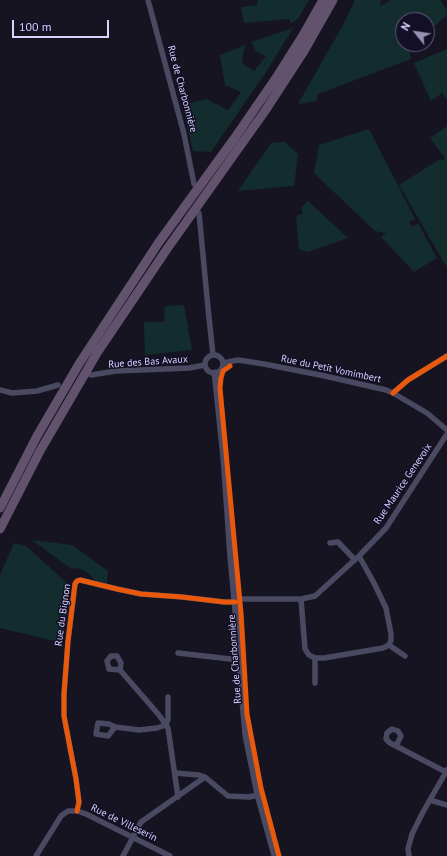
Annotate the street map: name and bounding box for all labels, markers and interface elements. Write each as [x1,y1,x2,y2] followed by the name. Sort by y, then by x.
[14,12,111,38] scale bar
[395,12,435,52] north arrow
[19,19,52,34] text: 100 m
[398,20,413,33] text: N
[165,44,199,134] street label: Rue de Charbonnière
[108,353,188,371] street label: Rue des Bas Avaux
[280,353,382,385] street label: Rue du Petit Vomimbert
[372,441,434,527] street label: Rue Maurice Genevoix
[53,583,73,647] street label: Rue du Bignon
[226,614,244,704] street label: Rue de Charbonnière
[89,802,159,844] street label: Rue de Villeserin

